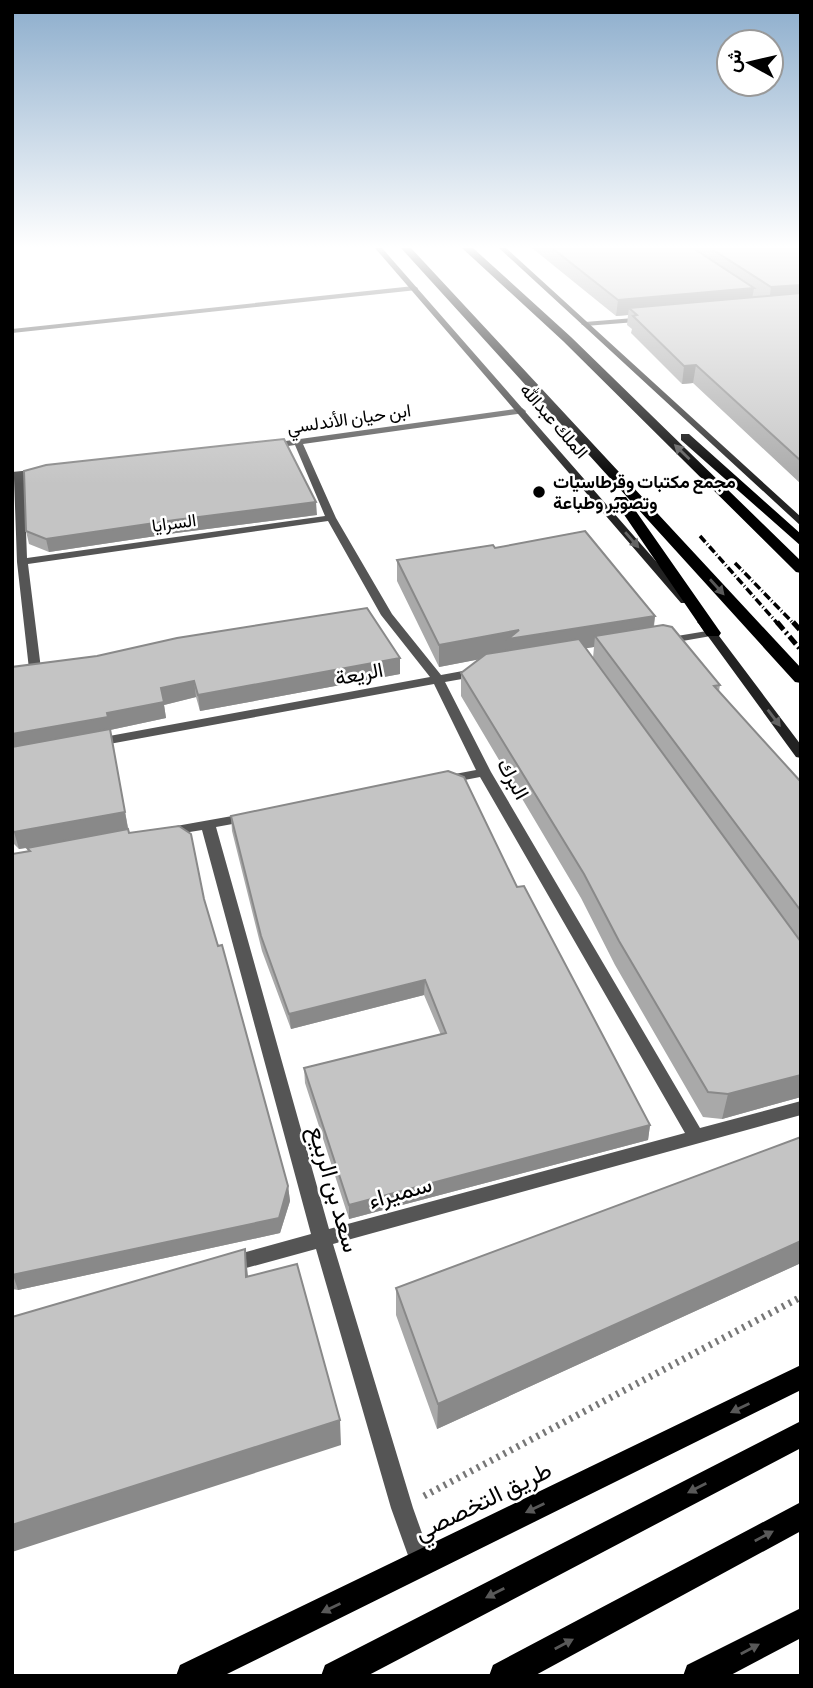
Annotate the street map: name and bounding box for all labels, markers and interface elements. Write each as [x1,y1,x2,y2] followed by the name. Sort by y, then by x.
[715,28,785,98] north arrow
[724,48,747,74] text: ش
[516,379,593,463] street label: الملك عبدالله
[286,400,413,443] street label: ابن حيان الأندلسي
[674,445,691,461] one-way arrow
[553,474,736,514] place label: مجمع مكتبات وقرطاسيات وتصوير وطباعة
[531,484,547,500] marker: مجمع مكتبات وقرطاسيات وتصوير وطباعة
[151,512,198,537] street label: السرايا
[624,531,639,548] one-way arrow
[709,578,725,595] one-way arrow
[333,660,385,691] street label: الريعة
[766,708,781,726] one-way arrow
[491,755,532,804] street label: البرك
[300,1123,363,1256] street label: سعد بن الربيع
[366,1172,435,1215] street label: سميراء
[730,1402,750,1413] one-way arrow
[411,1458,558,1551] street label: طريق التخصصي
[687,1482,706,1494] one-way arrow
[525,1503,545,1514] one-way arrow
[754,1530,774,1541] one-way arrow
[485,1587,505,1599] one-way arrow
[321,1602,341,1614] one-way arrow
[554,1638,574,1649] one-way arrow
[740,1643,759,1655] one-way arrow

